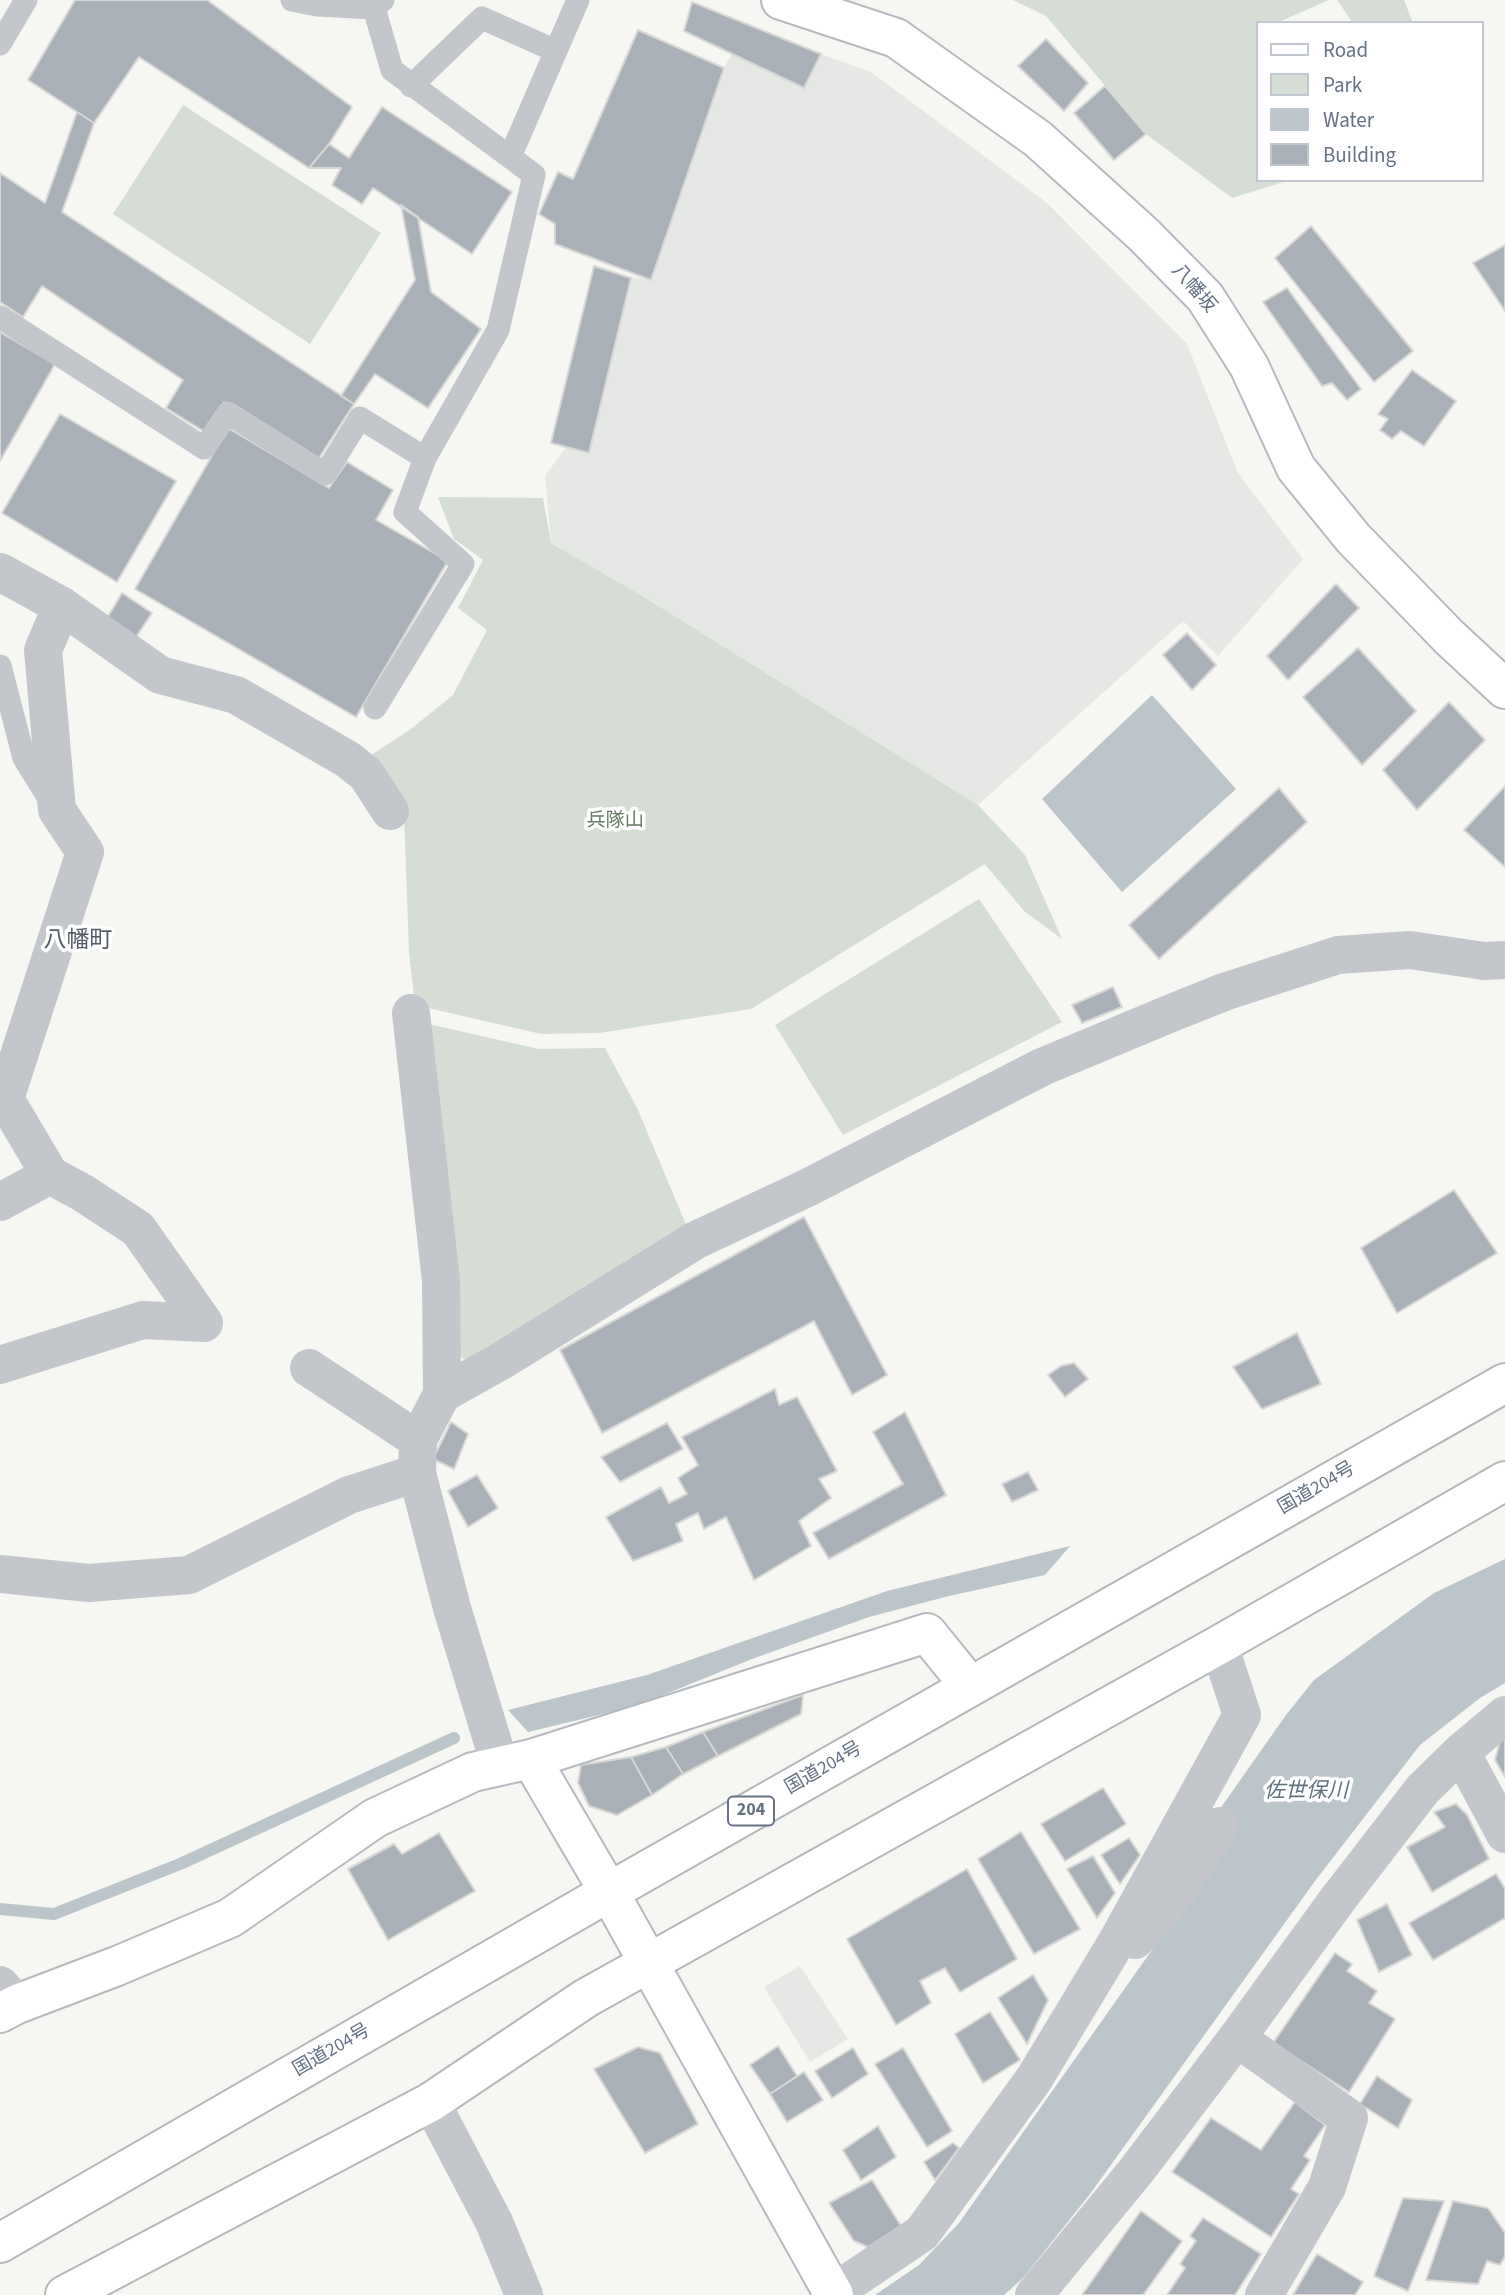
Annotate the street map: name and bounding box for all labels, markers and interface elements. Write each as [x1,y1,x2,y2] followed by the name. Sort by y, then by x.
[1256,21,1484,182] legend
[1323,35,1368,65] text: Road
[1323,70,1362,100] text: Park
[1323,105,1374,135] text: Water
[1323,140,1396,170] text: Building
[1166,260,1220,318] street label: 八幡坂
[587,811,643,833] park label: 兵隊山
[44,928,112,956] district label: 八幡町
[1274,1458,1360,1520] street label: 国道204号
[781,1738,867,1800] street label: 国道204号
[1264,1779,1348,1805] water label: 佐世保川
[728,1797,774,1826] road number: 204
[289,2020,375,2082] street label: 国道204号

